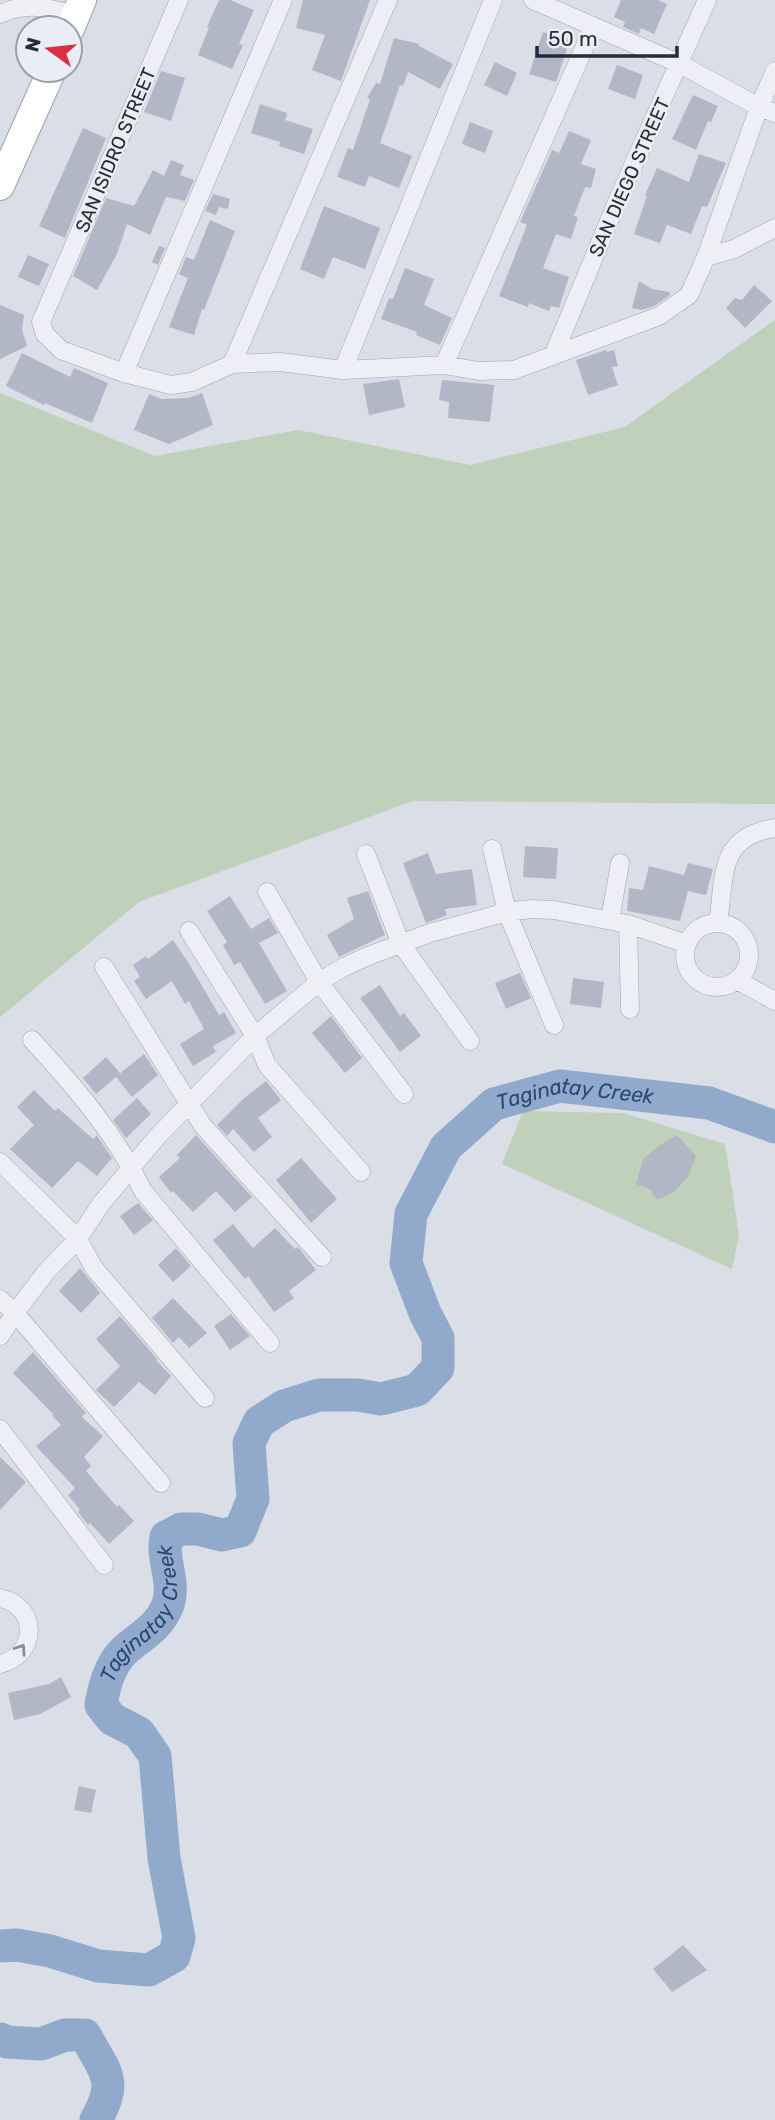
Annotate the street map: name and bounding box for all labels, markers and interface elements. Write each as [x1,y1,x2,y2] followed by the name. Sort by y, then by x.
[14,14,84,84] north arrow
[537,14,677,58] scale bar
[548,26,598,51] text: 50 m
[20,35,46,54] text: N
[70,64,161,236] street label: SAN ISIDRO STREET
[584,94,675,260] street label: SAN DIEGO STREET
[493,1073,656,1115] water label: Taginatay Creek
[95,1543,183,1685] water label: Taginatay Creek
[13,1644,26,1657] one-way arrow

